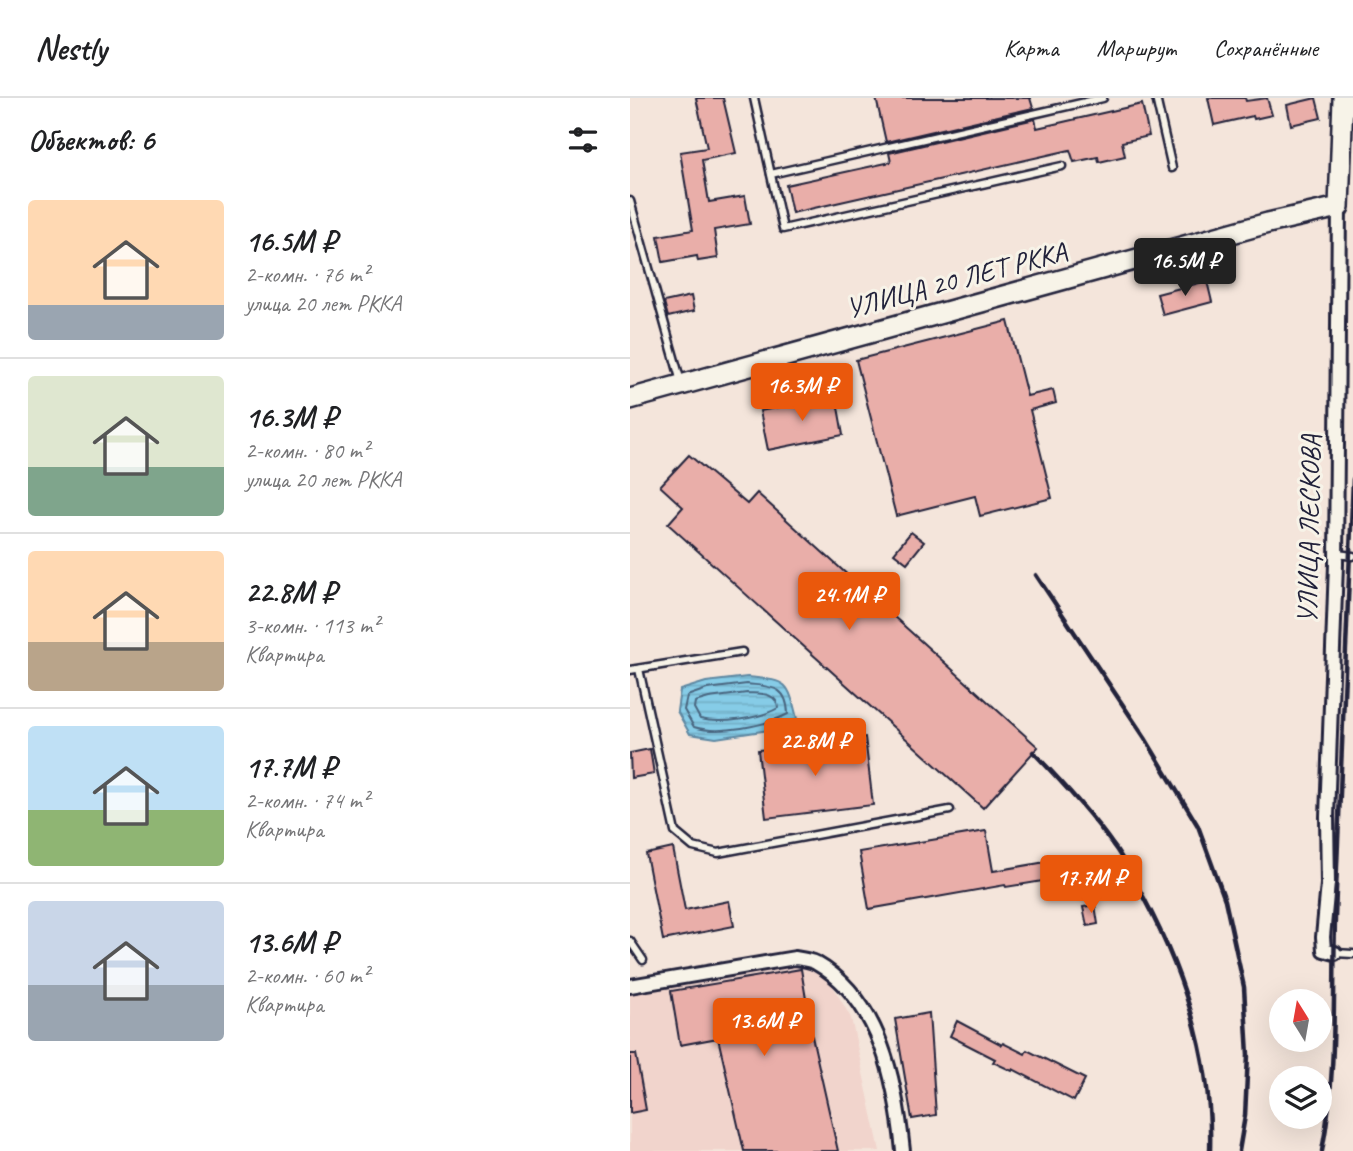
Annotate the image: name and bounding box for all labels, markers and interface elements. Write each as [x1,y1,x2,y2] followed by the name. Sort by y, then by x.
[35,27,106,69] text: Nestly
[1004,33,1059,63] text: Карта
[1097,33,1176,63] text: Маршрут
[1214,33,1318,63] text: Сохранённые
[28,121,154,159] text: Объектов: 6
[564,121,602,159] icon: filters
[245,222,336,260] text: 16.5M ₽
[84,228,168,312] icon: home
[842,233,1071,326] street label: УЛИЦА 20 ЛЕТ РККА
[1120,238,1250,298] pin: 16.5M ₽
[1150,246,1220,275] text: 16.5M ₽
[245,260,369,289] text: 2-комн. · 76 m²
[245,289,401,318] text: улица 20 лет РККА
[737,364,867,423] pin: 16.3M ₽
[767,371,837,400] text: 16.3M ₽
[245,398,337,436] text: 16.3M ₽
[84,404,168,488] icon: home
[1289,433,1328,624] street label: УЛИЦА ЛЕСКОВА
[245,436,369,465] text: 2-комн. · 80 m²
[245,465,401,494] text: улица 20 лет РККА
[245,573,336,611] text: 22.8M ₽
[784,573,914,632] pin: 24.1M ₽
[84,579,168,663] icon: home
[814,580,884,609] text: 24.1M ₽
[245,611,379,640] text: 3-комн. · 113 m²
[245,640,323,669] text: Квартира
[750,718,880,778] pin: 22.8M ₽
[780,726,850,755] text: 22.8M ₽
[245,748,336,786] text: 17.7M ₽
[84,754,168,838] icon: home
[245,786,369,815] text: 2-комн. · 74 m²
[245,815,323,844] text: Квартира
[1026,856,1156,915] pin: 17.7M ₽
[1056,863,1126,892] text: 17.7M ₽
[245,923,337,961] text: 13.6M ₽
[84,929,168,1013] icon: home
[245,961,369,990] text: 2-комн. · 60 m²
[1269,989,1332,1052] north arrow
[1269,989,1332,1129] map controls
[245,990,323,1019] text: Квартира
[699,998,829,1058] pin: 13.6M ₽
[729,1006,799,1035] text: 13.6M ₽
[1269,1066,1332,1129] button: layers

